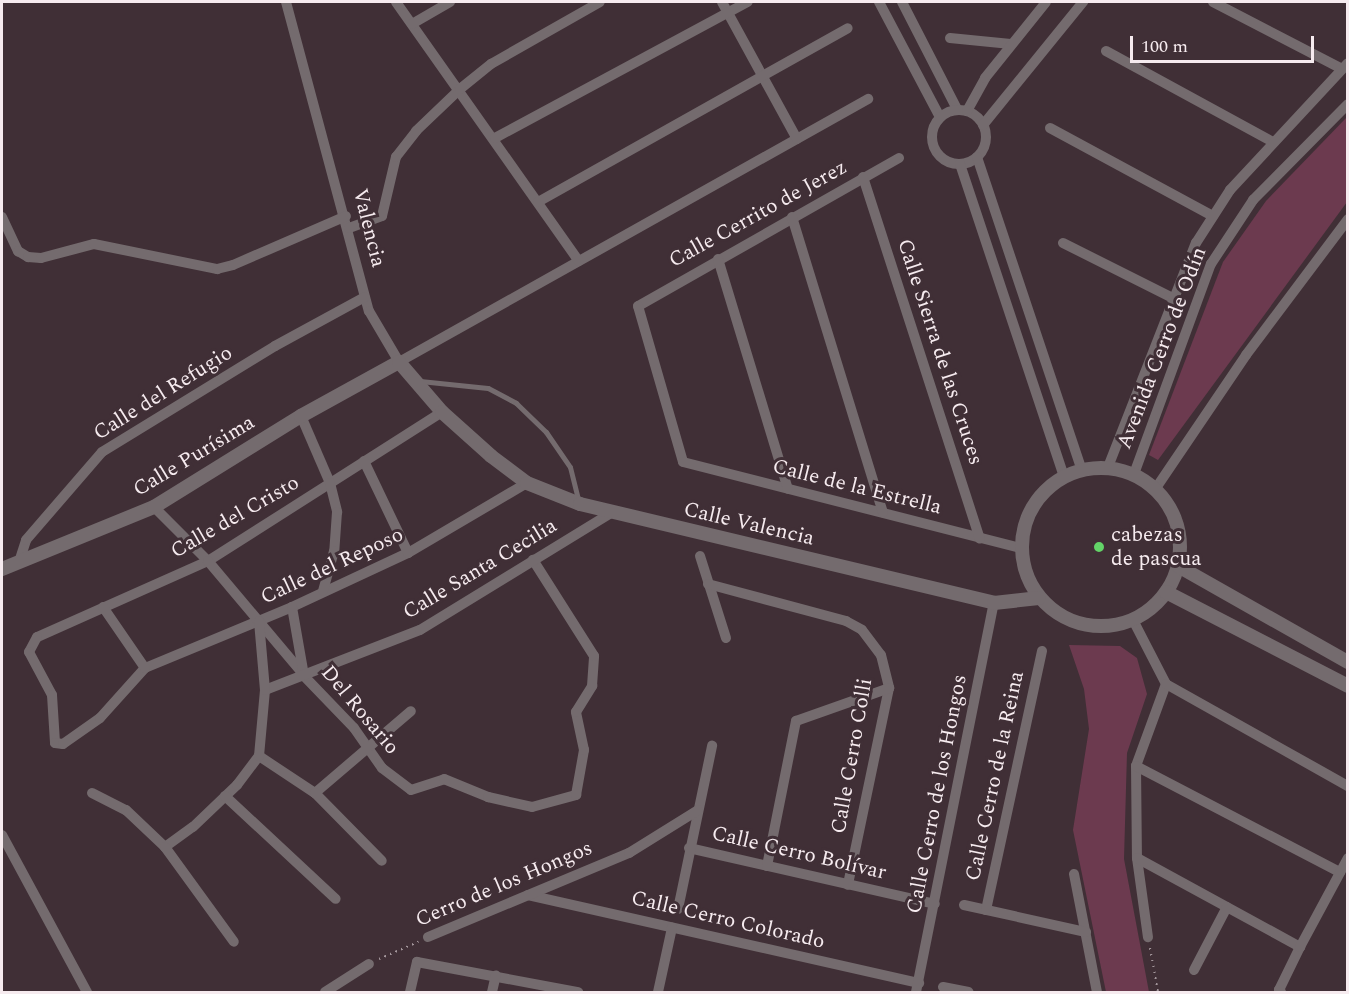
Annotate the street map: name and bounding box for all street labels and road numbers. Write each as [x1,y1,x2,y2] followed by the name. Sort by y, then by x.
[665,155,851,273] street label: Calle Cerrito de Jerez
[347,186,391,270] street label: Valencia
[892,236,988,468] street label: Calle Sierra de las Cruces
[1112,243,1212,453] street label: Avenida Cerro de Odín
[89,340,237,446] street label: Calle del Refugio
[129,410,259,502] street label: Calle Purísima
[770,454,944,520] street label: Calle de la Estrella
[166,470,304,564] street label: Calle del Cristo
[681,497,817,551] street label: Calle Valencia
[398,513,562,625] street label: Calle Santa Cecilia
[257,522,407,610] street label: Calle del Reposo
[315,660,405,760] street label: Del Rosario
[960,669,1030,883] street label: Calle Cerro de la Reina
[901,672,973,916] street label: Calle Cerro de los Hongos
[826,676,878,836] street label: Calle Cerro Colli
[709,821,889,885] street label: Calle Cerro Bolívar
[412,835,596,933] street label: Cerro de los Hongos
[629,885,827,955] street label: Calle Cerro Colorado

